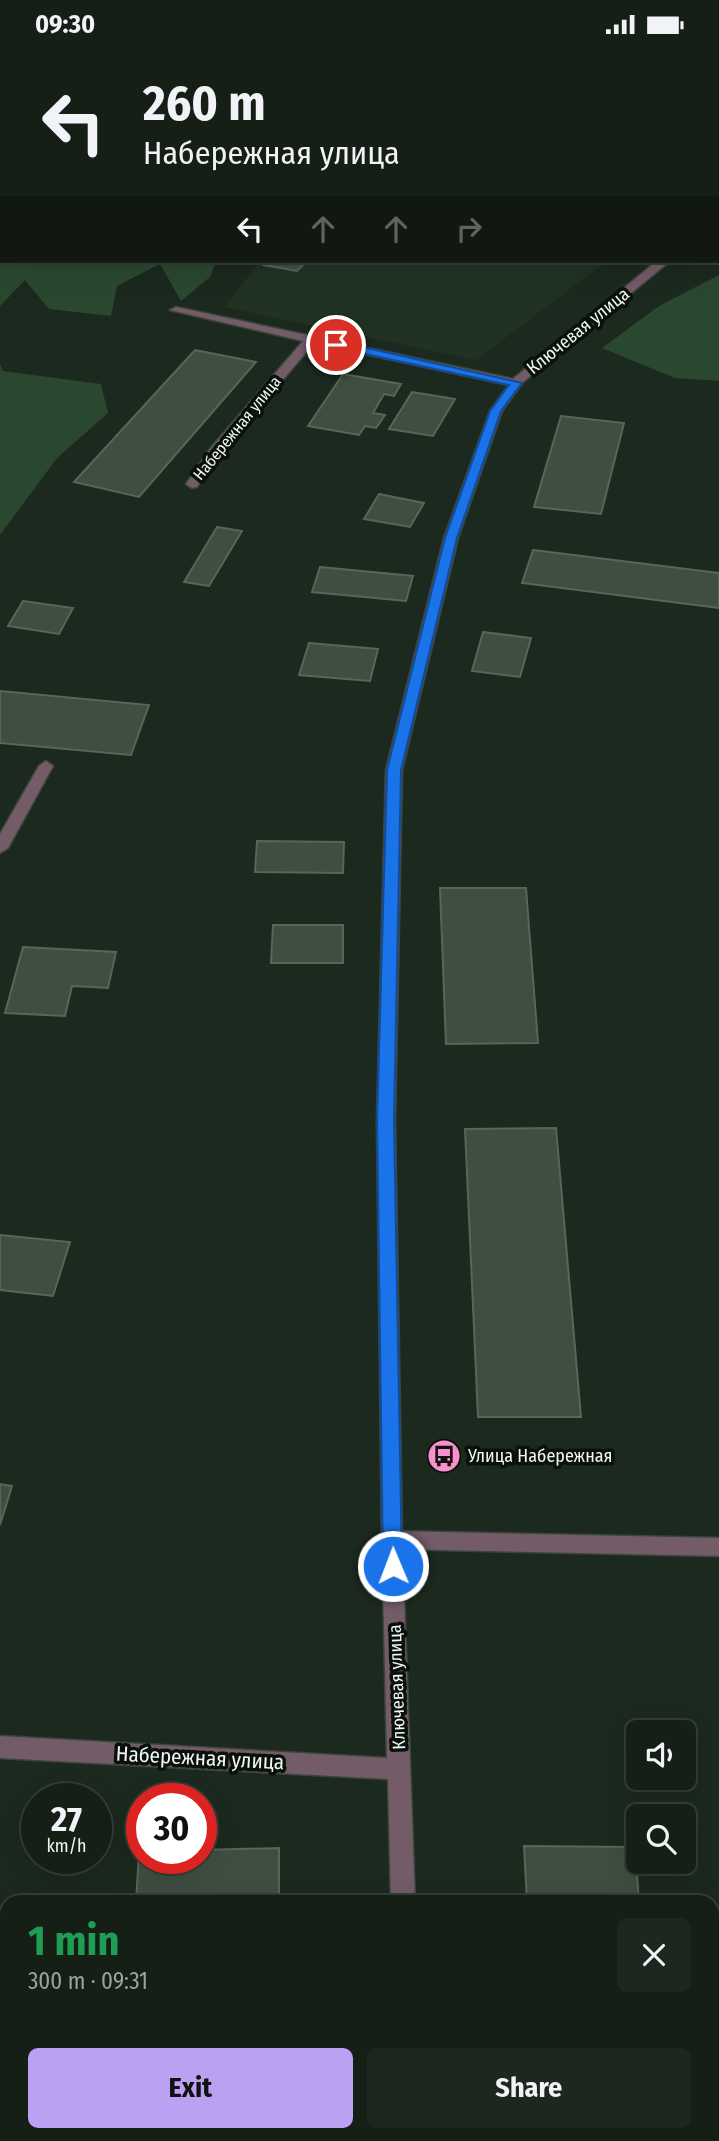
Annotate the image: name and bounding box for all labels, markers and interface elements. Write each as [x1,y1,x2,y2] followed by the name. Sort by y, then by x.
[35,9,95,40] text: 09:30
[143,74,266,133] text: 260 m
[28,77,119,168] icon: left
[143,134,400,172] text: Набережная улица
[231,210,269,248] icon: left
[304,210,342,248] icon: ahead
[377,210,415,248] icon: ahead
[450,210,488,248] icon: right
[522,283,634,379] street label: Ключевая улица
[306,315,366,375] pin
[317,326,355,364] icon: arrive
[189,372,285,484] street label: Набережная улица
[425,1437,463,1475] bus stop icon: Улица Набережная
[467,1445,613,1467] place label: Улица Набережная
[356,1529,430,1603] position arrow
[384,1624,410,1750] street label: Ключевая улица
[626,1720,696,1874] map controls
[626,1720,696,1790] button: sound
[115,1741,285,1775] street label: Набережная улица
[126,1783,217,1874] speed limit sign: 30
[51,1798,82,1840] text: 27
[626,1804,696,1874] button: search
[46,1835,87,1857] text: km/h
[28,1916,119,1966] text: 1 min
[617,1918,691,1992] button: close
[28,1967,148,1995] text: 300 m · 09:31
[28,2048,353,2128] button: Exit
[367,2048,691,2128] button: Share

